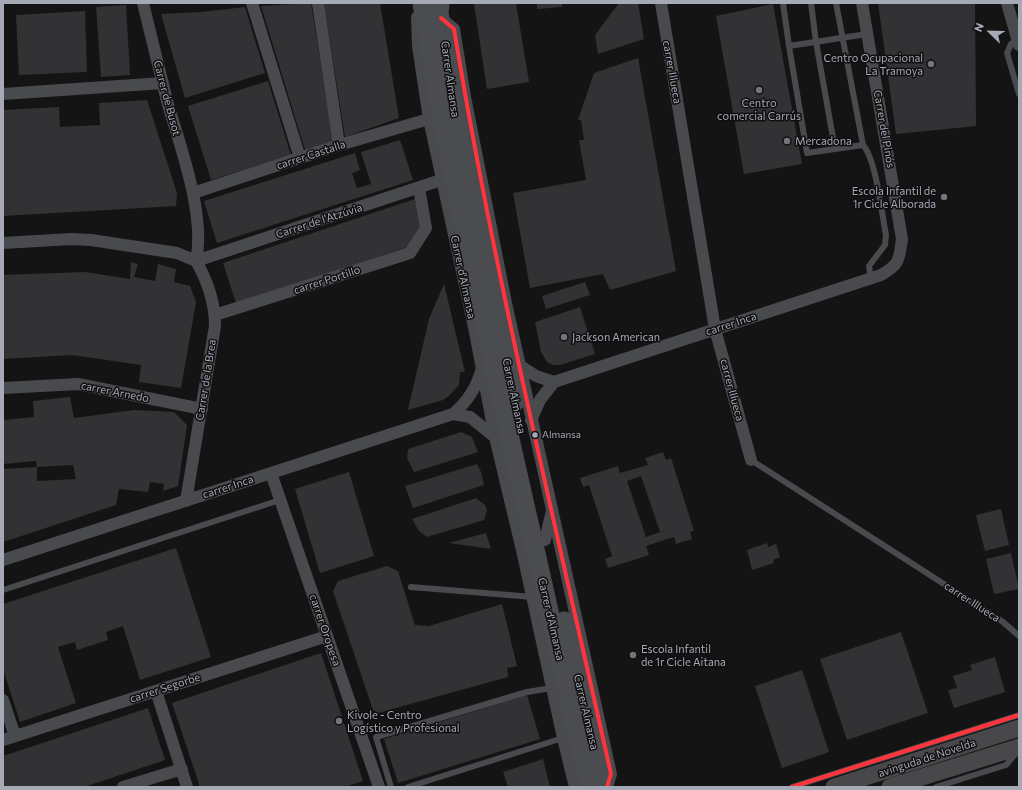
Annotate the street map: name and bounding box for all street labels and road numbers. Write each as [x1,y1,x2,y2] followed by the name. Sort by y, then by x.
[660,39,684,105] street label: carrer Illueca
[438,40,462,118] street label: Carrer Almansa
[151,59,183,137] street label: Carrer de Busot
[871,89,897,169] street label: Carrer del Pinós
[275,138,347,172] street label: carrer Castalla
[274,201,364,241] street label: Carrer de l'Atzúvia
[448,234,478,320] street label: Carrer d'Almansa
[292,263,362,297] street label: carrer Portillo
[704,310,758,338] street label: carrer Inca
[193,338,219,422] street label: Carrer de la Brea
[500,357,528,435] street label: Carrer Almansa
[717,357,747,423] street label: carrer Illueca
[80,379,150,405] street label: carrer Arnedo
[201,473,255,501] street label: carrer Inca
[535,576,567,662] street label: Carrer d'Almansa
[942,579,1002,625] street label: carrer Illueca
[307,592,343,668] street label: carrer Oropesa
[128,670,202,706] street label: carrer Segorbe
[571,673,601,751] street label: Carrer Almansa
[877,736,977,780] street label: avinguda de Novelda

